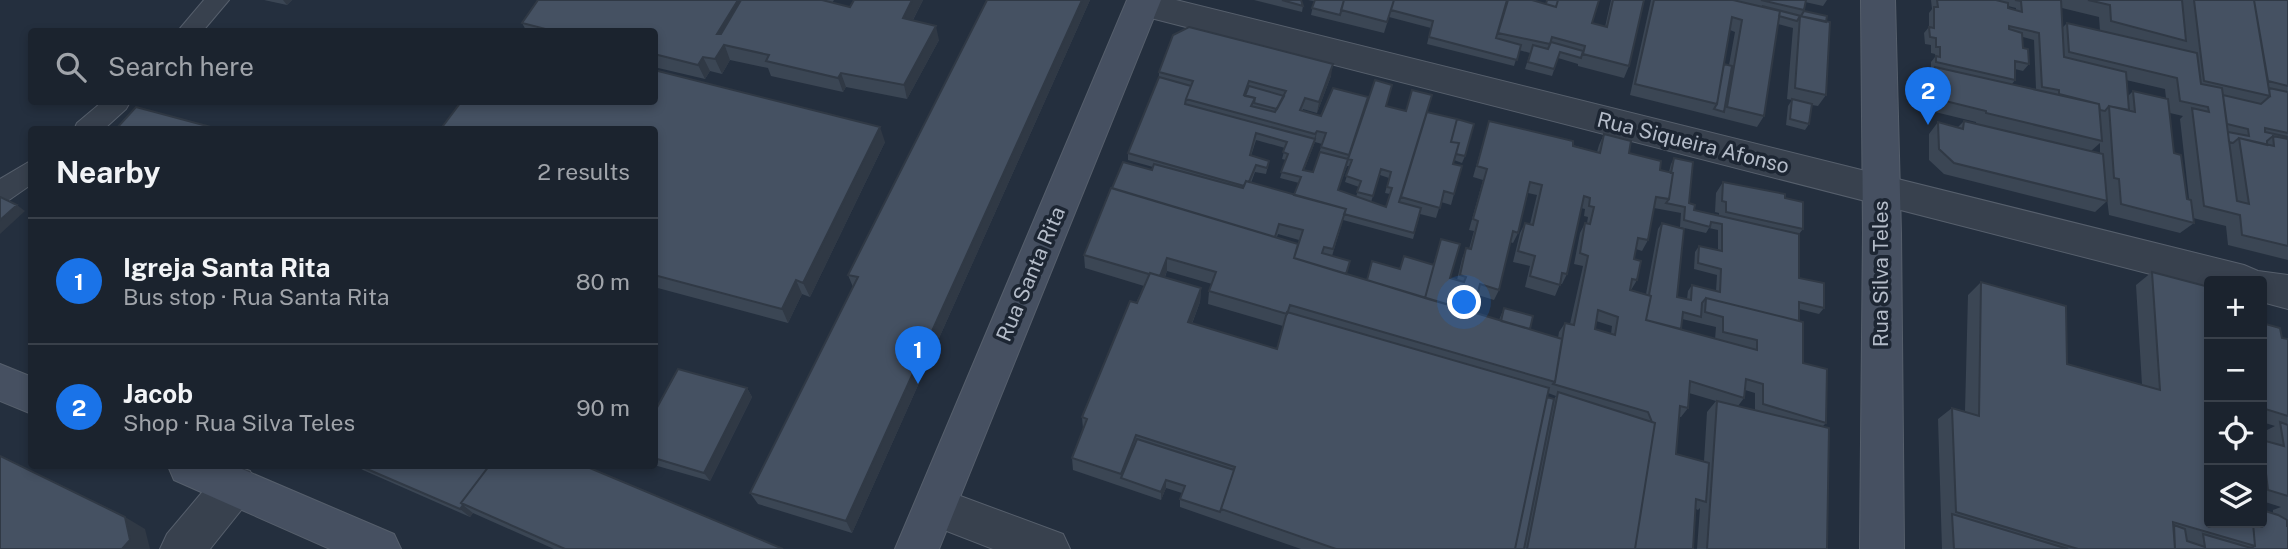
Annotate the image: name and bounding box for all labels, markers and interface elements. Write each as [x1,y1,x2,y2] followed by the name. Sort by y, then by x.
[28,28,658,105] search box
[52,48,90,86] icon: search
[108,51,254,82] text: Search here
[1905,67,1951,125] pin: 2
[1594,107,1792,178] street label: Rua Siqueira Afonso
[56,154,160,190] text: Nearby
[537,158,630,185] text: 2 results
[1868,201,1893,347] street label: Rua Silva Teles
[991,203,1070,345] street label: Rua Santa Rita
[123,252,330,283] text: Igreja Santa Rita
[74,268,84,295] text: 1
[576,268,630,295] text: 80 m
[2204,276,2267,528] map controls
[2204,276,2267,339] button: +
[123,283,390,310] text: Bus stop · Rua Santa Rita
[1447,285,1481,319] your location
[895,326,941,384] pin: 1
[2204,339,2267,402] button: −
[123,378,193,409] text: Jacob
[72,394,86,421] text: 2
[576,394,630,421] text: 90 m
[2204,402,2267,465] button: locate
[123,409,355,436] text: Shop · Rua Silva Teles
[2204,465,2267,528] button: layers

